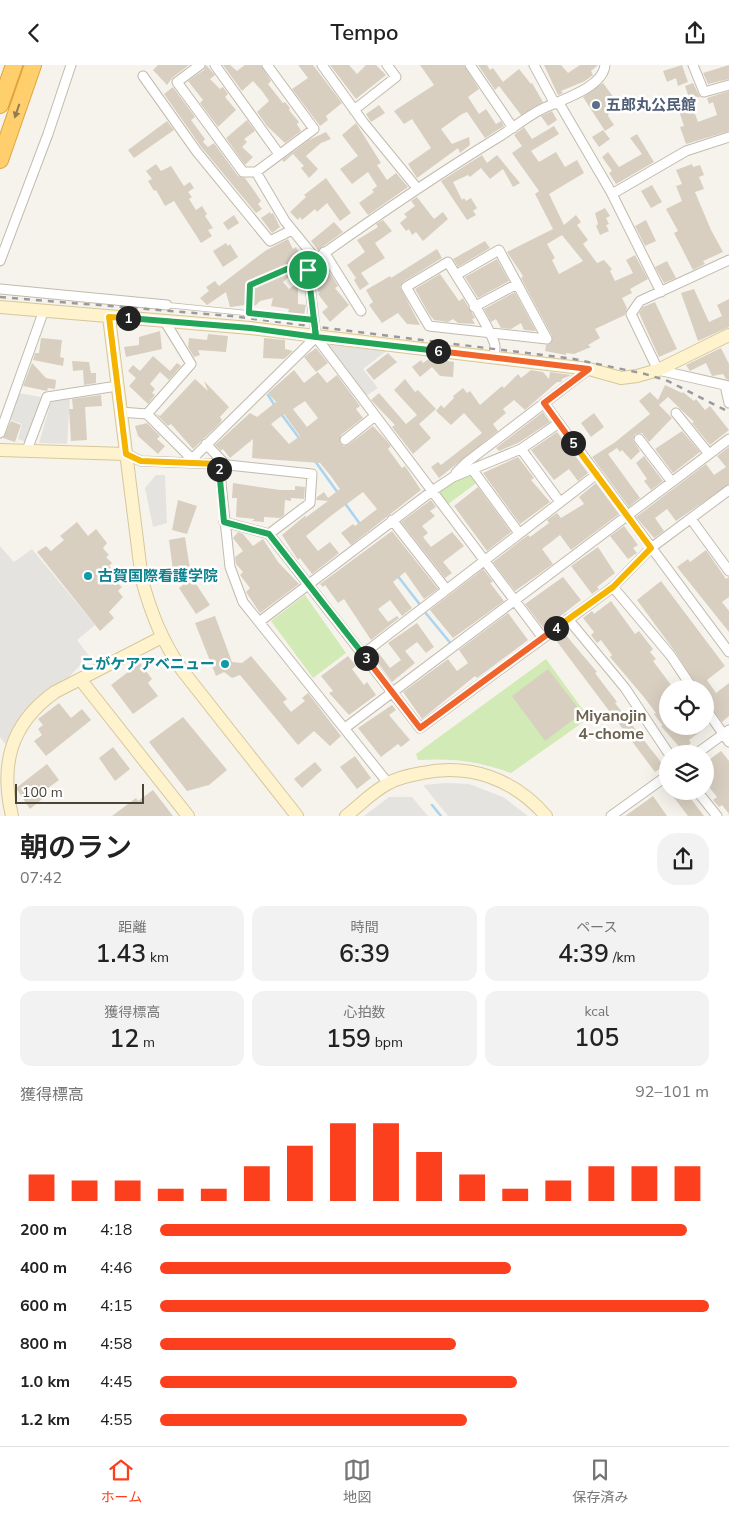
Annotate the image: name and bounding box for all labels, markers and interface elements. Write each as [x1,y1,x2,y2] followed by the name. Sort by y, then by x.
[330,18,399,48] text: Tempo
[20,19,48,47] icon: back
[681,19,709,47] icon: share
[606,95,696,115] place label: 五郎丸公民館
[590,99,602,111] marker: 五郎丸公民館
[13,104,21,119] one-way arrow
[287,249,329,291] pin
[294,256,322,284] icon: arrive
[116,305,140,331] pin: 1
[124,309,133,328] text: 1
[426,339,450,363] pin: 6
[434,342,443,361] text: 6
[560,431,586,455] pin: 5
[569,434,578,453] text: 5
[206,457,232,481] pin: 2
[215,460,224,479] text: 2
[98,566,218,586] place label: 古賀国際看護学院
[82,570,94,582] marker: 古賀国際看護学院
[544,615,568,641] pin: 4
[552,619,561,638] text: 4
[354,645,378,671] pin: 3
[362,649,371,668] text: 3
[80,654,215,674] place label: こがケアアベニュー
[219,658,231,670] marker: こがケアアベニュー
[659,680,714,800] map controls
[659,680,714,735] button: locate
[575,705,647,745] district label: Miyanojin 4-chome
[659,745,714,800] button: layers
[15,781,144,804] scale bar
[22,783,63,802] text: 100 m
[20,829,132,867] text: 朝のラン
[657,833,709,885] button: share
[20,867,62,889] text: 07:42
[118,918,146,937] text: 距離
[350,918,378,937] text: 時間
[576,918,617,937] text: ペース
[95,937,146,971] text: 1.43
[339,937,390,971] text: 6:39
[558,937,609,971] text: 4:39
[146,948,169,967] text: km
[609,948,636,967] text: /km
[584,1002,609,1021] text: kcal
[104,1003,160,1022] text: 獲得標高
[343,1003,385,1022] text: 心拍数
[574,1021,619,1055] text: 105
[109,1022,139,1056] text: 12
[326,1022,371,1056] text: 159
[139,1033,155,1052] text: m
[371,1033,403,1052] text: bpm
[635,1081,709,1103] text: 92–101 m
[20,1084,84,1106] text: 獲得標高
[20,1219,67,1241] text: 200 m
[100,1219,132,1241] text: 4:18
[20,1257,67,1279] text: 400 m
[100,1257,132,1279] text: 4:46
[20,1295,67,1317] text: 600 m
[100,1295,132,1317] text: 4:15
[20,1333,67,1355] text: 800 m
[100,1333,132,1355] text: 4:58
[20,1371,70,1393] text: 1.0 km
[100,1371,132,1393] text: 4:45
[20,1409,70,1431] text: 1.2 km
[100,1409,132,1431] text: 4:55
[101,1456,142,1507] tab: ホーム
[343,1456,371,1507] tab: 地図
[572,1456,628,1507] tab: 保存済み

